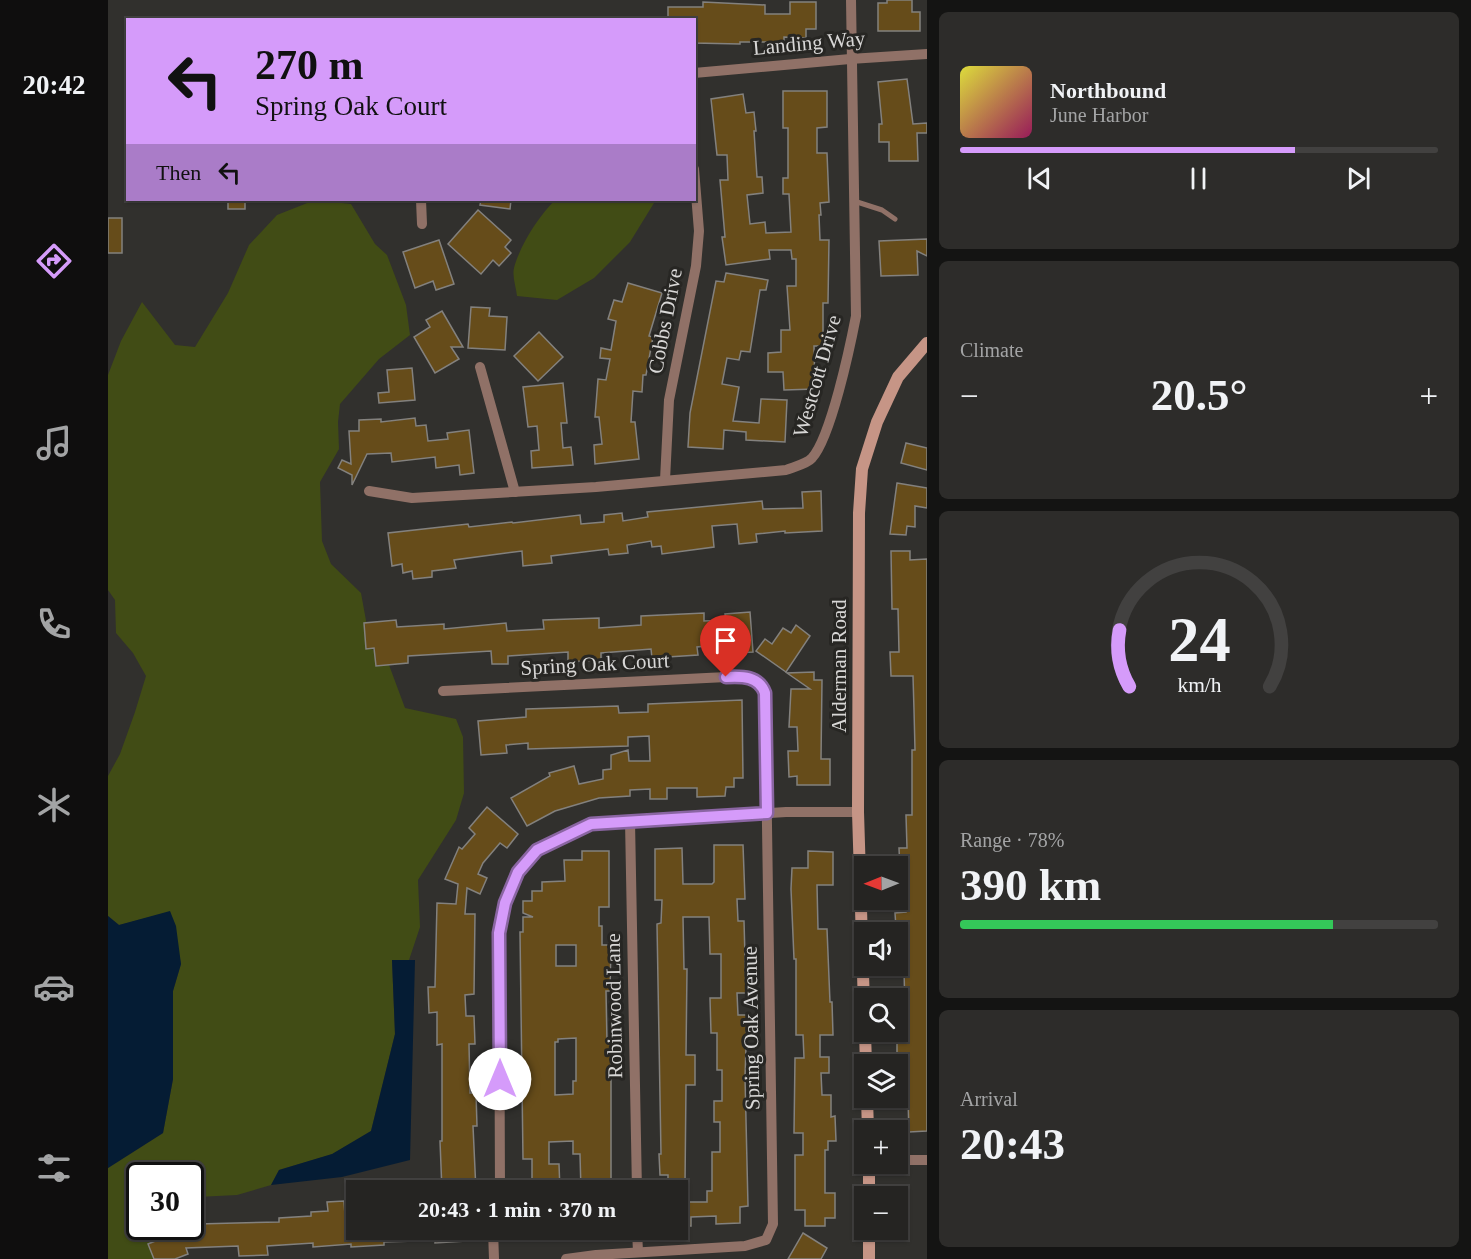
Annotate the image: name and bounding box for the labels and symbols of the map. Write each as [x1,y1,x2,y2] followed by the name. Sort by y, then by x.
[752,26,867,60] street label: Landing Way
[643,266,687,376] street label: Cobbs Drive
[788,312,846,440] street label: Westcott Drive
[827,599,851,733] street label: Alderman Road
[700,615,751,677] pin
[520,648,670,680] street label: Spring Oak Court
[854,856,908,910] north arrow
[601,933,627,1079] street label: Robinwood Lane
[738,946,764,1110] street label: Spring Oak Avenue
[468,1047,532,1111] position arrow
[126,1162,204,1240] speed limit sign: 30

